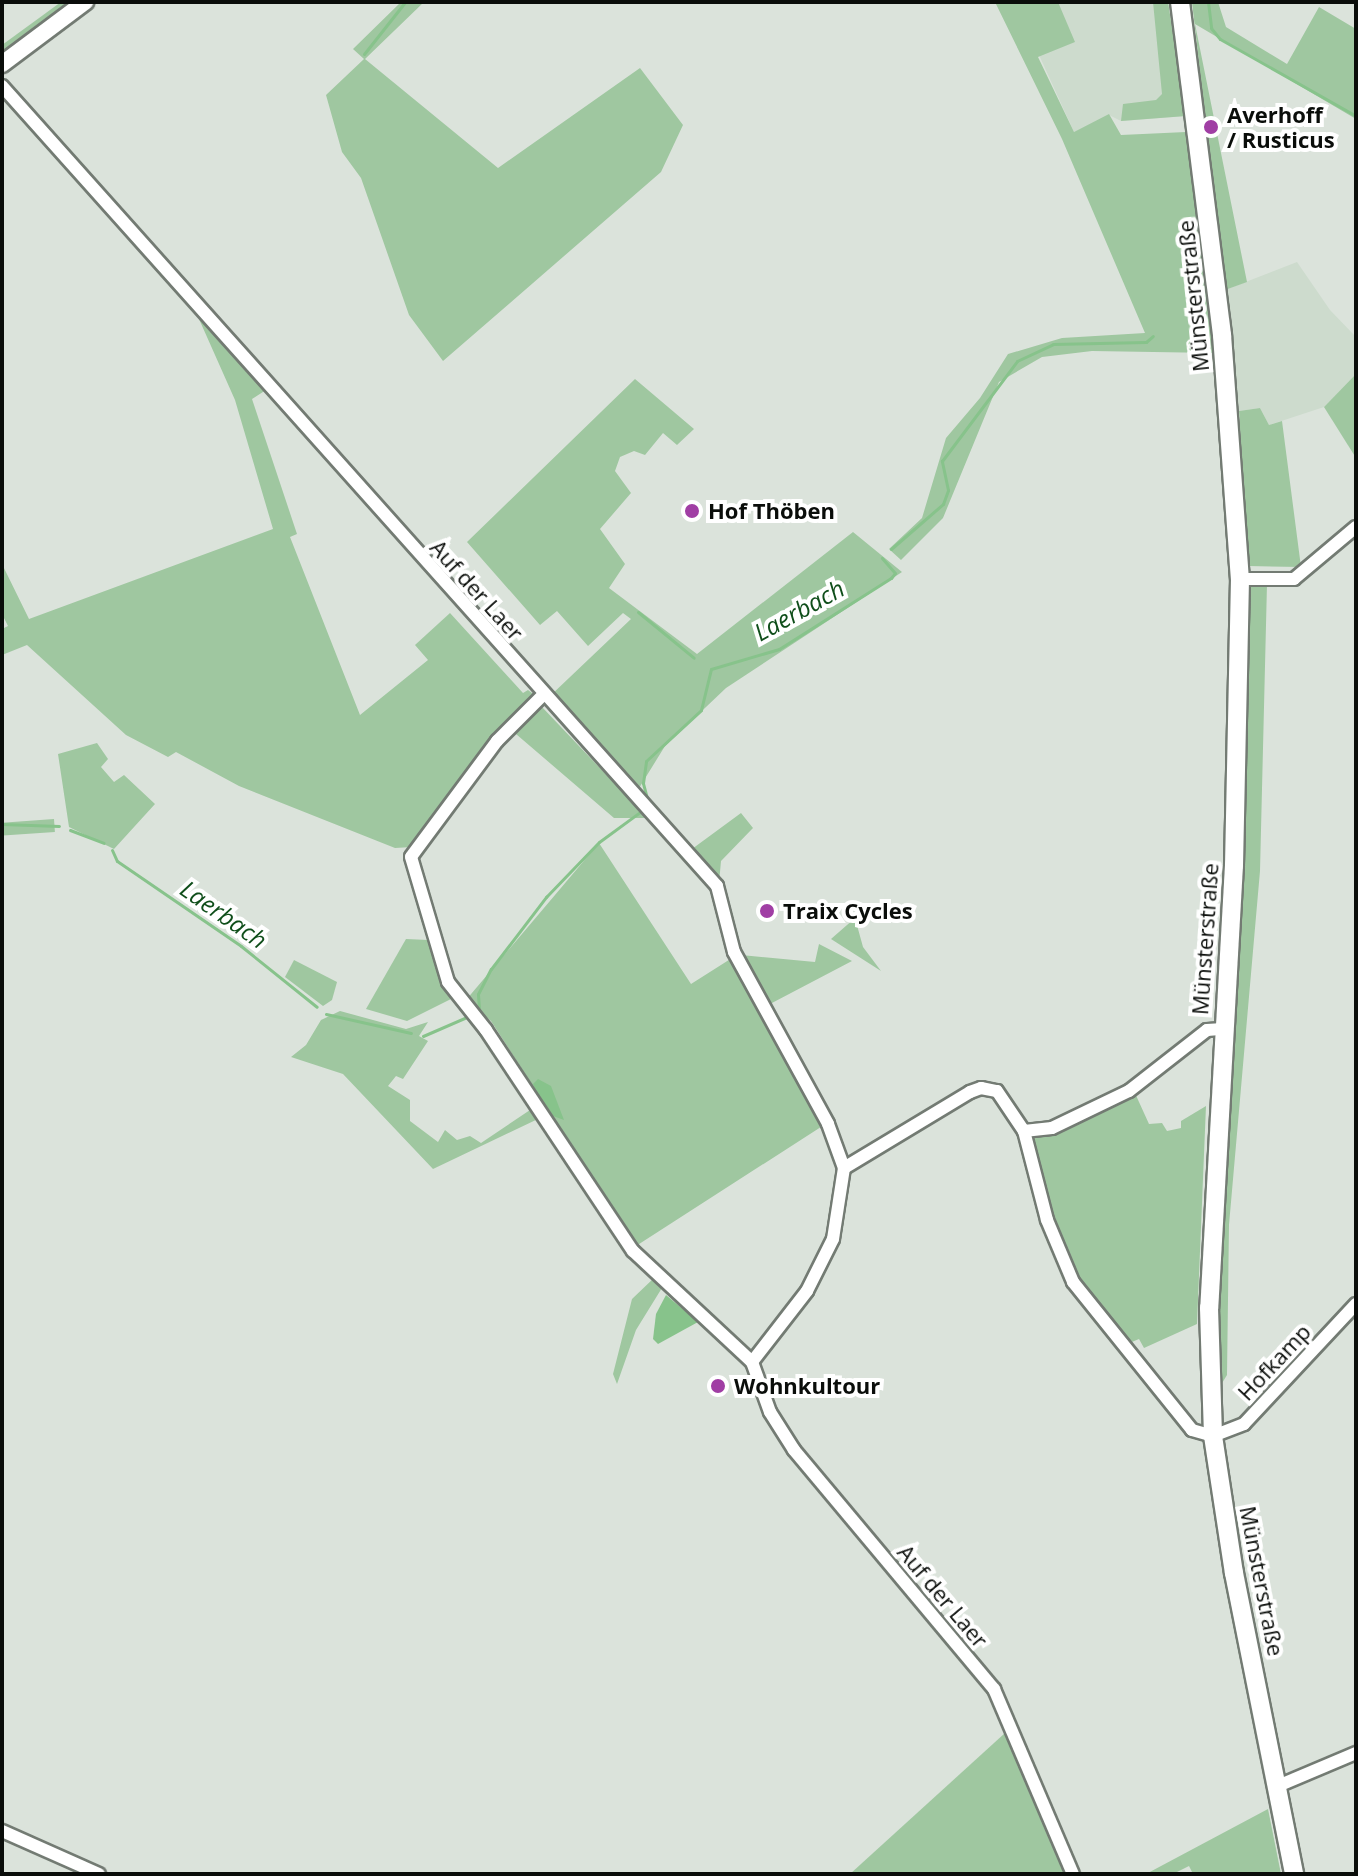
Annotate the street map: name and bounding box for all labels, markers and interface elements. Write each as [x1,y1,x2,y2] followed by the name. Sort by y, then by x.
[1227,101,1335,152] place label: Averhoff / Rusticus
[1202,118,1220,136] marker: Averhoff / Rusticus
[1172,219,1214,373] street label: Münsterstraße
[708,498,835,524] place label: Hof Thöben
[683,502,701,520] marker: Hof Thöben
[425,534,529,646] street label: Auf der Laer
[749,573,849,647] water label: Laerbach
[1187,862,1223,1016] street label: Münsterstraße
[175,874,273,954] water label: Laerbach
[783,898,913,924] place label: Traix Cycles
[758,902,776,920] marker: Traix Cycles
[1232,1318,1316,1406] street label: Hofkamp
[734,1373,880,1399] place label: Wohnkultour
[709,1377,727,1395] marker: Wohnkultour
[1235,1504,1289,1658] street label: Münsterstraße
[892,1539,994,1653] street label: Auf der Laer

